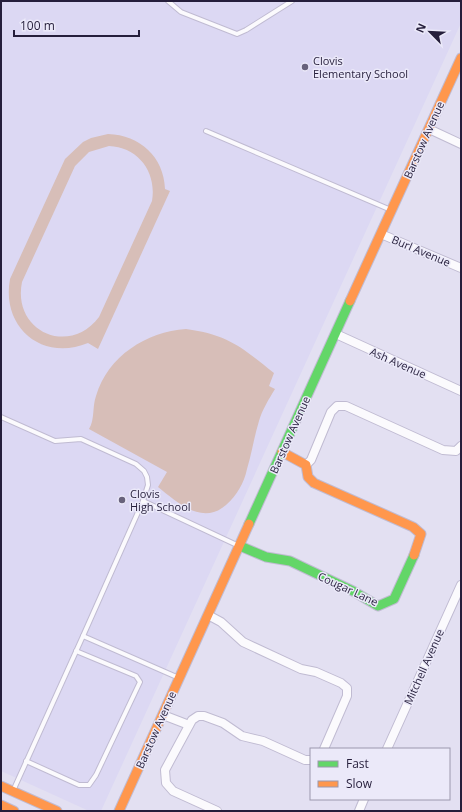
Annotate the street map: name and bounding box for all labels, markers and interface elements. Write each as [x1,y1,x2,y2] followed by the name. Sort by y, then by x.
[14,12,139,38] scale bar
[410,12,450,52] north arrow
[20,17,55,34] text: 100 m
[412,21,429,35] text: N
[313,53,408,81] place label: Clovis Elementary School
[300,62,310,72] marker: Clovis Elementary School
[400,99,447,181] street label: Barstow Avenue
[390,231,453,270] street label: Burl Avenue
[368,343,429,382] street label: Ash Avenue
[266,394,313,476] street label: Barstow Avenue
[130,486,191,514] place label: Clovis High School
[117,495,127,505] marker: Clovis High School
[316,568,381,609] street label: Cougar Lane
[400,627,447,707] street label: Mitchell Avenue
[132,689,179,771] street label: Barstow Avenue
[310,748,450,800] legend
[346,755,369,772] text: Fast
[346,775,373,792] text: Slow

